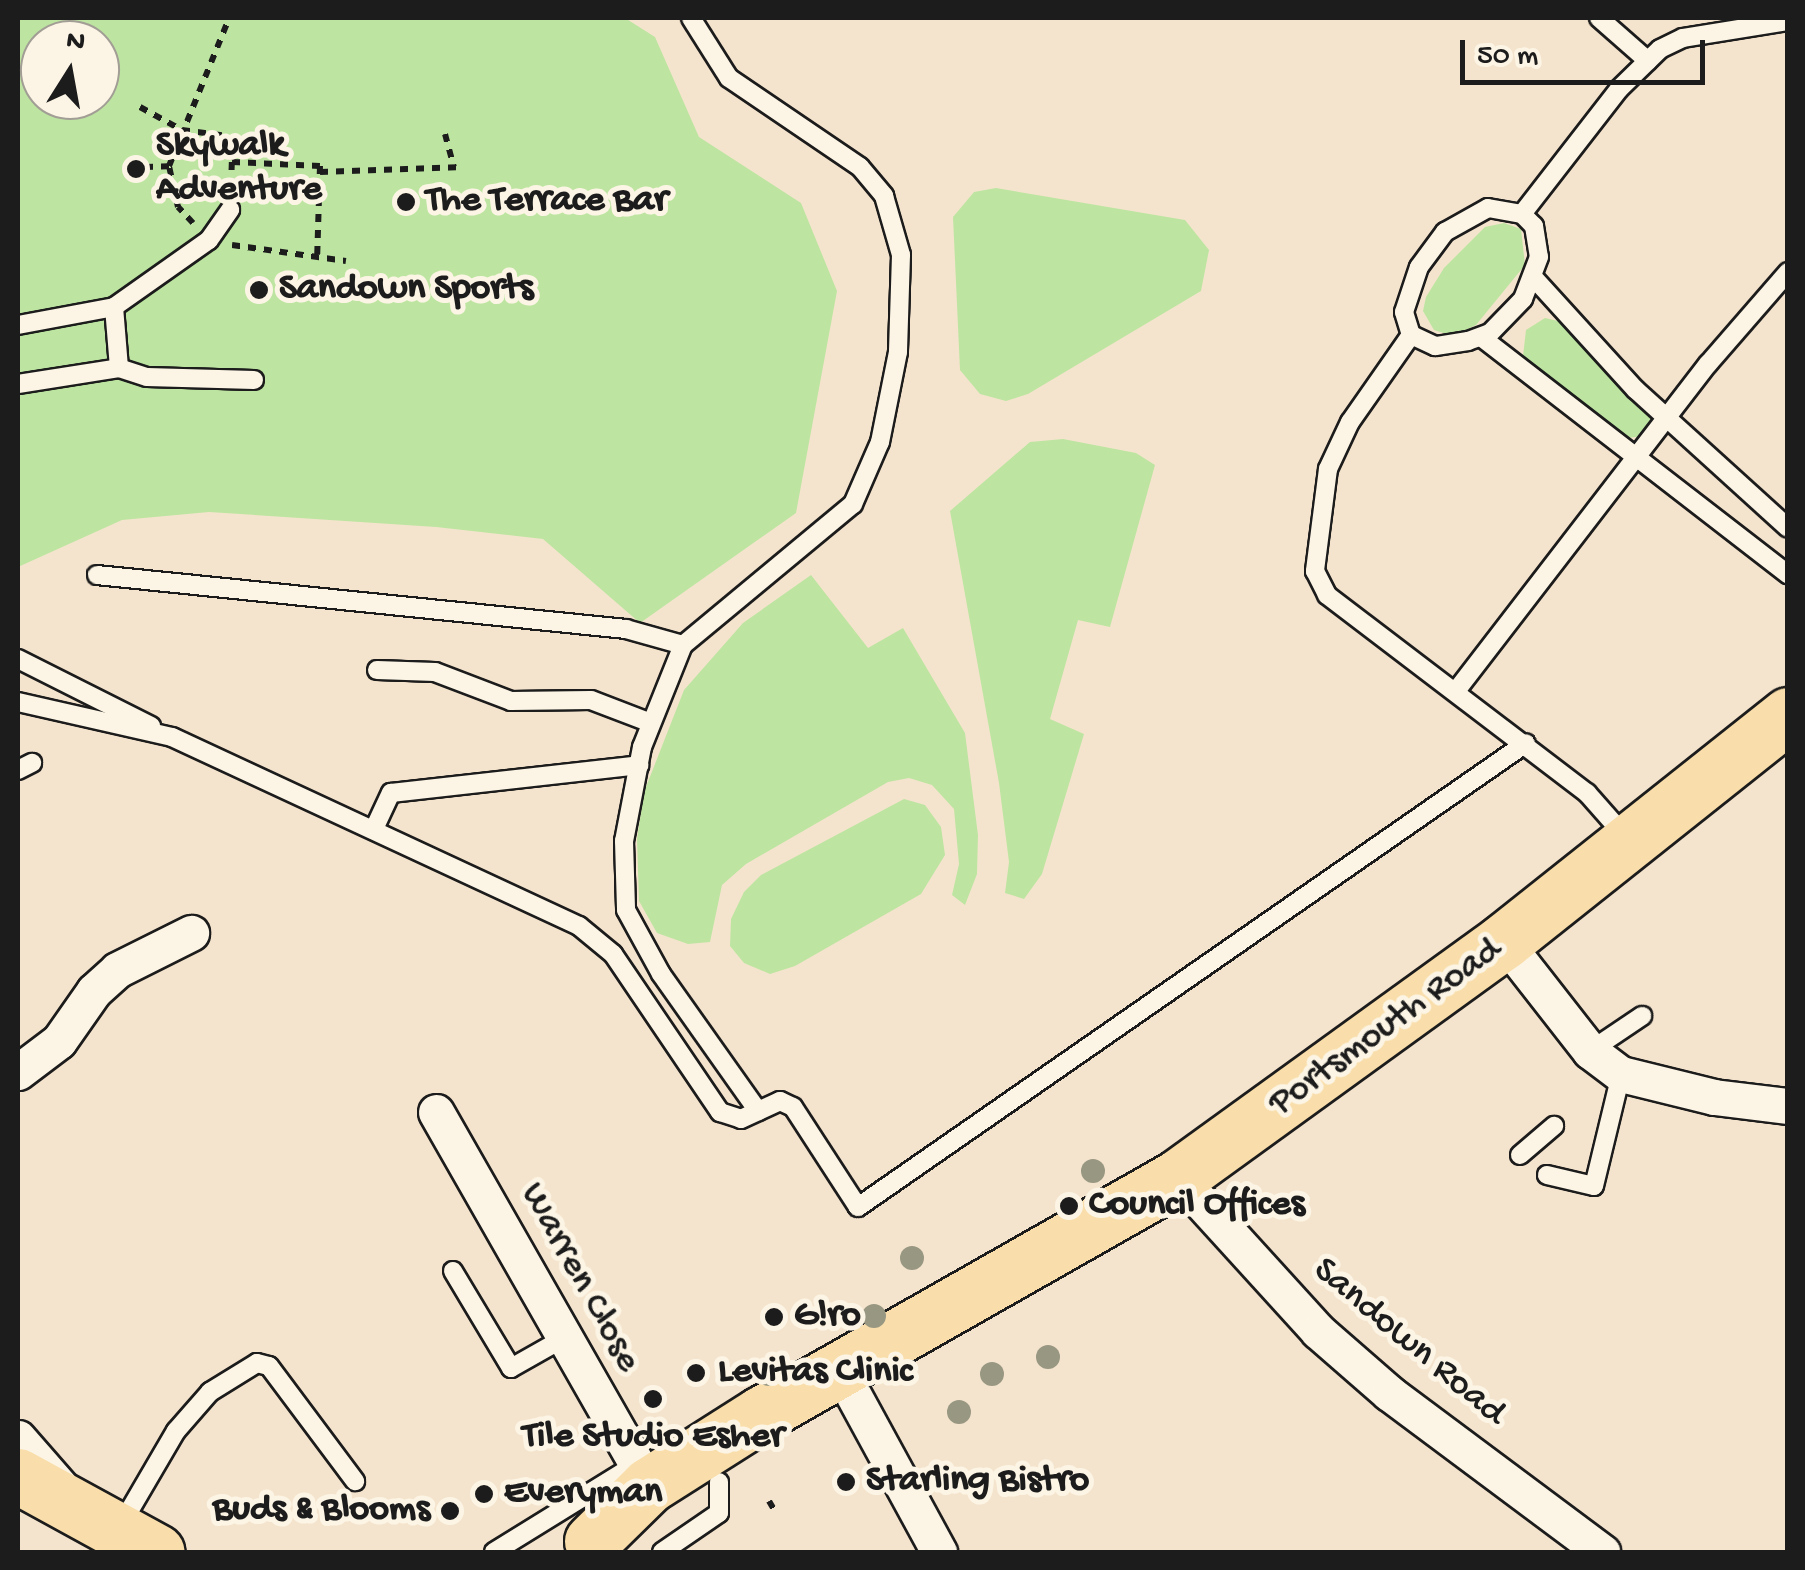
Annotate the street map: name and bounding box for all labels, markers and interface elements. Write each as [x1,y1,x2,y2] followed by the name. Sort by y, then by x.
[20,20,120,120] north arrow
[1465,20,1710,82] scale bar
[63,24,88,60] text: N
[1477,40,1538,75] text: 50 m
[156,124,322,213] place label: Skywalk Adventure
[125,158,147,180] marker: Skywalk Adventure
[426,179,667,225] place label: The Terrace Bar
[395,191,417,213] marker: The Terrace Bar
[279,267,533,313] place label: Sandown Sports
[248,279,270,301] marker: Sandown Sports
[1261,928,1511,1128] street label: Portsmouth Road
[508,1175,650,1381] street label: Warren Close
[1089,1183,1305,1229] place label: Council Offices
[1058,1195,1080,1217] marker: Council Offices
[1302,1249,1514,1437] street label: Sandown Road
[794,1294,861,1340] place label: G!ro
[763,1306,785,1328] marker: G!ro
[718,1350,913,1396] place label: Levitas Clinic
[683,1360,709,1386] marker: Levitas Clinic
[642,1388,664,1410] marker: Tile Studio Esher
[522,1415,784,1461] place label: Tile Studio Esher
[866,1459,1089,1505] place label: Starling Bistro
[504,1471,662,1517] place label: Everyman
[835,1471,857,1493] marker: Starling Bistro
[473,1483,495,1505] marker: Everyman
[213,1488,430,1534] place label: Buds & Blooms
[439,1500,461,1522] marker: Buds & Blooms

